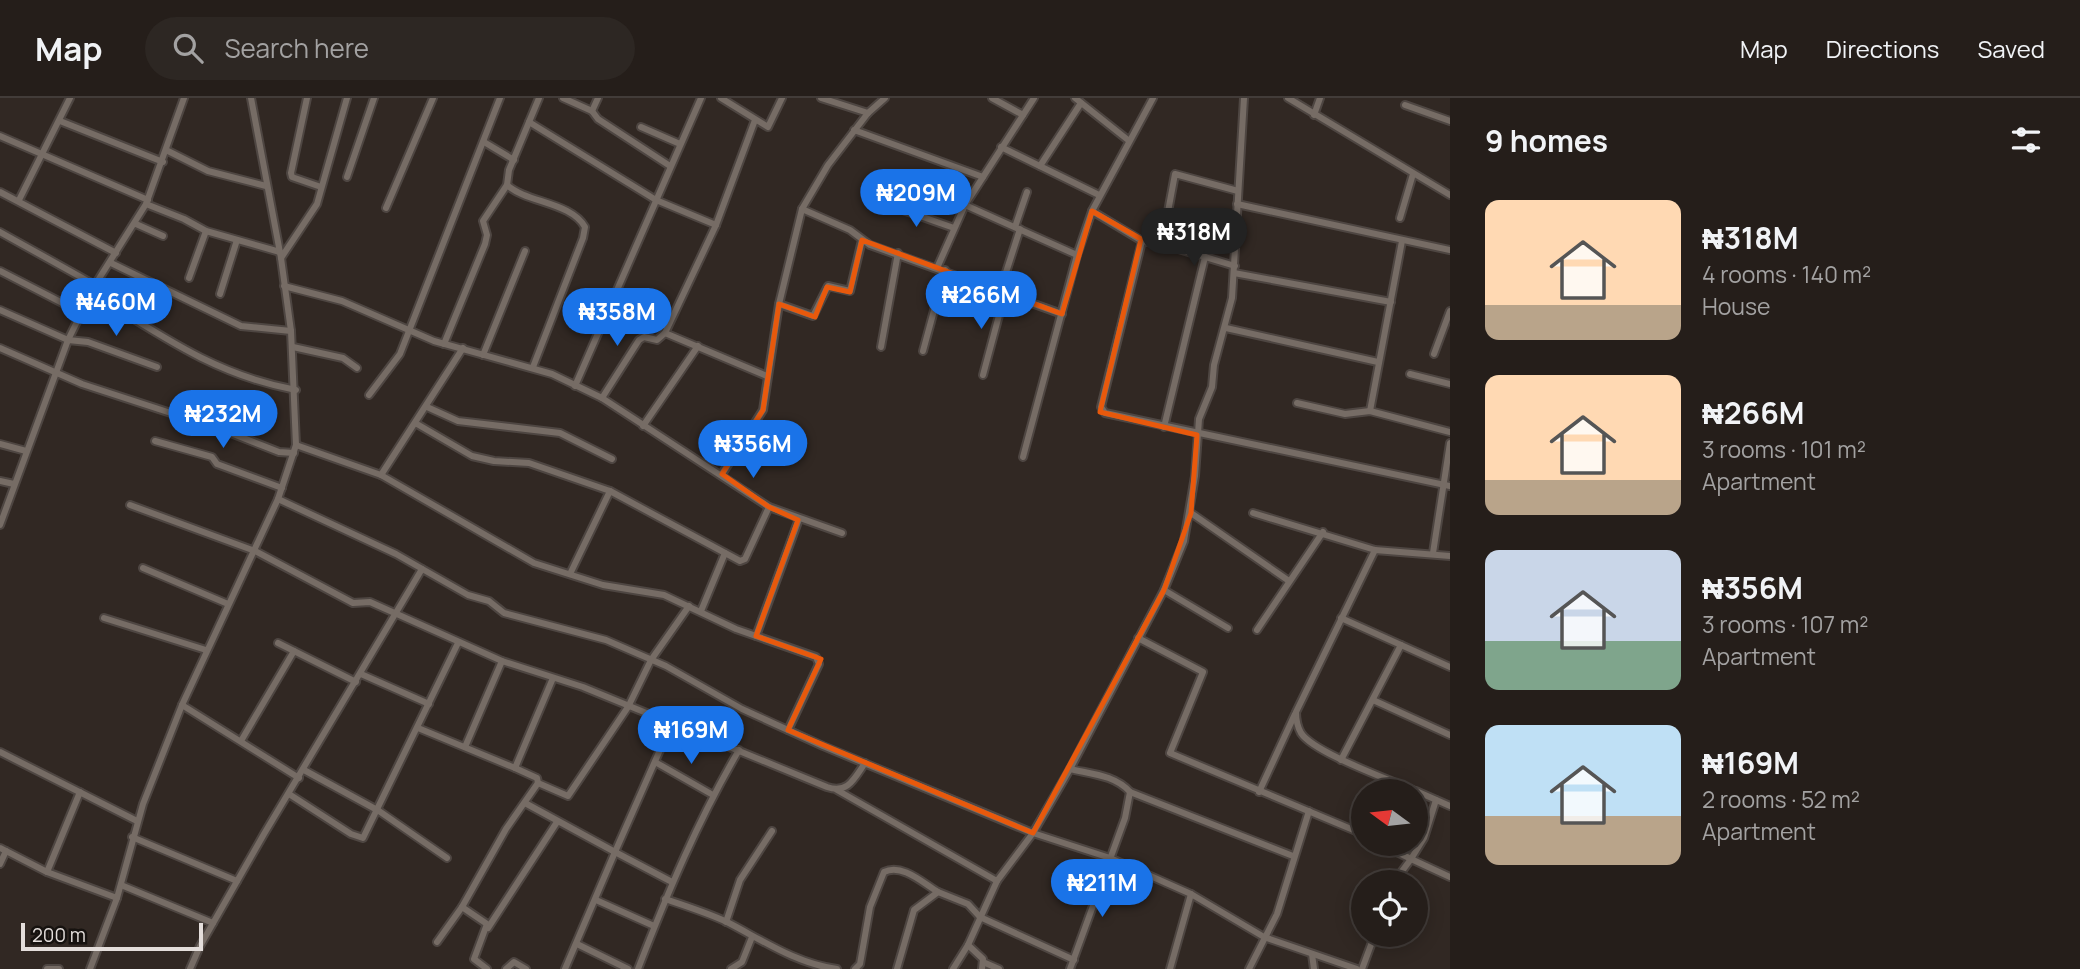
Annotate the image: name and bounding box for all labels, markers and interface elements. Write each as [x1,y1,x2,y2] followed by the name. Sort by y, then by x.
[145,17,635,80] search box
[35,26,103,71] text: Map
[169,29,207,67] icon: search
[225,30,369,66] text: Search here
[1740,32,1788,65] text: Map
[1826,32,1939,65] text: Directions
[1977,32,2045,65] text: Saved
[1485,120,1608,161] text: 9 homes
[2007,121,2045,159] icon: filters
[867,170,965,229] pin: ₦209M
[876,176,956,208] text: ₦209M
[1145,208,1243,268] pin: ₦318M
[1157,215,1231,247] text: ₦318M
[1702,217,1798,258] text: ₦318M
[1541,228,1625,312] icon: home
[1702,258,1871,290] text: 4 rooms · 140 m²
[932,272,1030,331] pin: ₦266M
[67,278,165,338] pin: ₦460M
[942,278,1020,310] text: ₦266M
[76,285,156,317] text: ₦460M
[568,288,666,348] pin: ₦358M
[1702,290,1771,322] text: House
[578,295,656,327] text: ₦358M
[174,390,272,450] pin: ₦232M
[1702,392,1804,433] text: ₦266M
[184,397,262,429] text: ₦232M
[1541,403,1625,487] icon: home
[704,420,802,480] pin: ₦356M
[714,427,792,459] text: ₦356M
[1702,433,1866,465] text: 3 rooms · 101 m²
[1702,465,1816,497] text: Apartment
[1702,567,1803,608] text: ₦356M
[1541,578,1625,662] icon: home
[1702,608,1868,640] text: 3 rooms · 107 m²
[1702,640,1816,672] text: Apartment
[642,706,740,766] pin: ₦169M
[654,713,728,745] text: ₦169M
[1702,742,1799,783] text: ₦169M
[1541,753,1625,837] icon: home
[1351,779,1428,856] north arrow
[1351,779,1428,947] map controls
[1702,783,1860,815] text: 2 rooms · 52 m²
[1702,815,1816,847] text: Apartment
[1053,860,1151,919] pin: ₦211M
[1067,866,1137,898] text: ₦211M
[1351,870,1428,947] button: locate
[21,920,203,952] scale bar
[32,922,86,948] text: 200 m

